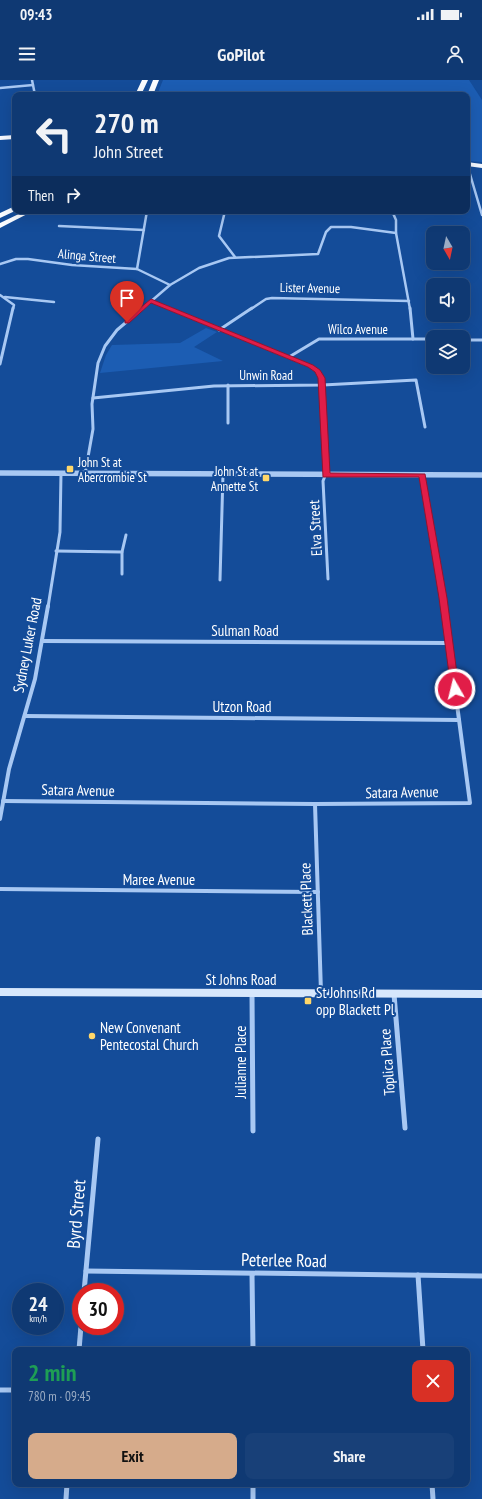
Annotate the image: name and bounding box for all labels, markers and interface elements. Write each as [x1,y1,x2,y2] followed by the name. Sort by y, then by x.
[20,5,52,24] text: 09:43
[16,43,38,65] icon: menu
[217,43,265,66] text: GoPilot
[444,43,466,65] icon: person
[94,104,158,141] text: 270 m
[28,108,80,160] icon: left
[94,140,163,163] text: John Street
[62,184,84,206] icon: right
[28,186,54,205] text: Then
[426,226,470,270] north arrow
[426,226,470,374] map controls
[57,245,117,267] street label: Alinga Street
[426,278,470,322] button: sound
[280,279,340,297] street label: Lister Avenue
[110,281,144,322] pin
[116,287,138,309] icon: arrive
[328,321,388,338] street label: Wilco Avenue
[426,330,470,374] button: layers
[239,367,293,384] street label: Unwin Road
[77,454,147,486] place label: John St at Abercrombie St
[211,463,258,495] place label: John St at Annette St
[65,464,75,474] marker: John St at Abercrombie St
[261,473,271,483] marker: John St at Annette St
[304,500,326,556] street label: Elva Street
[8,596,46,694] street label: Sydney Luker Road
[211,621,279,640] street label: Sulman Road
[434,668,476,710] position arrow
[213,697,272,716] street label: Utzon Road
[41,780,115,800] street label: Satara Avenue
[365,782,439,802] street label: Satara Avenue
[295,862,317,936] street label: Blackett Place
[123,870,195,889] street label: Maree Avenue
[206,970,276,989] street label: St Johns Road
[316,983,395,1019] place label: St Johns Rd opp Blackett Pl
[303,996,313,1006] marker: St Johns Rd opp Blackett Pl
[100,1018,199,1054] place label: New Convenant Pentecostal Church
[231,1026,250,1099] street label: Julianne Place
[375,1028,399,1096] street label: Toplica Place
[87,1031,97,1041] marker: New Convenant Pentecostal Church
[62,1179,90,1249] street label: Byrd Street
[241,1248,327,1272] street label: Peterlee Road
[72,1283,124,1335] speed limit sign: 30
[28,1291,48,1317] text: 24
[29,1312,47,1325] text: km/h
[28,1357,76,1388] text: 2 min
[412,1360,454,1402] button: close
[28,1388,91,1405] text: 780 m · 09:45
[28,1433,237,1479] button: Exit
[245,1433,454,1479] button: Share

